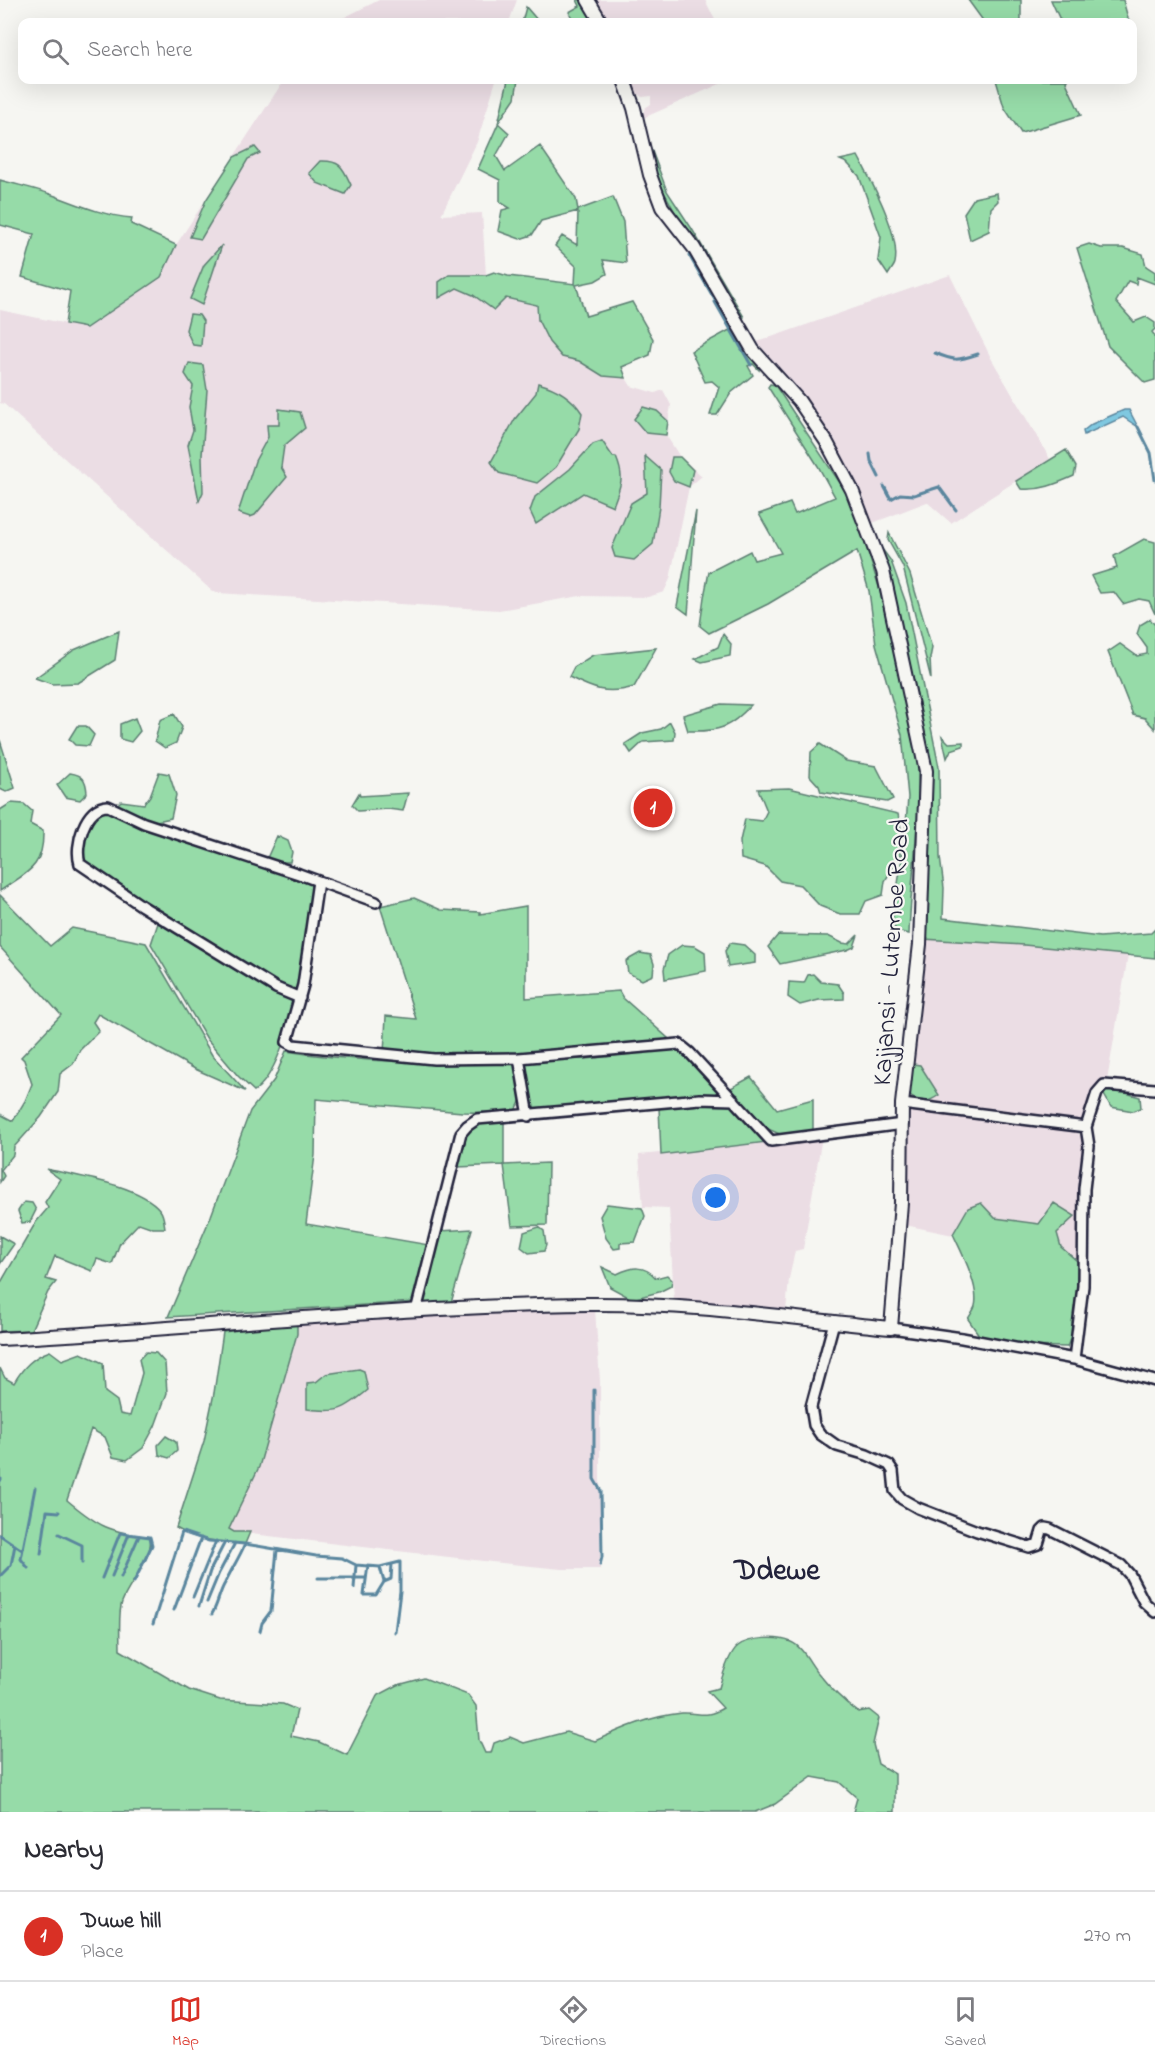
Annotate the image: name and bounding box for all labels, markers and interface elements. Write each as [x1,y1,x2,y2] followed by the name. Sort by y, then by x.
[18,18,1137,84] search box
[39,35,72,68] icon: search
[87,35,192,67] text: Search here
[634,786,672,830] pin: 1
[864,817,921,1087] street label: Kajjansi - Lutembe Road
[701,1183,730,1212] your location
[732,1550,821,1594] district label: Ddewe
[24,1832,103,1870] text: Nearby
[81,1906,161,1938] text: Duwe hill
[40,1922,47,1951] text: 1
[1084,1922,1131,1951] text: 270 m
[81,1938,123,1967] text: Place
[169,1993,202,2053] tab: Map
[540,1993,606,2053] tab: Directions
[944,1993,986,2053] tab: Saved

